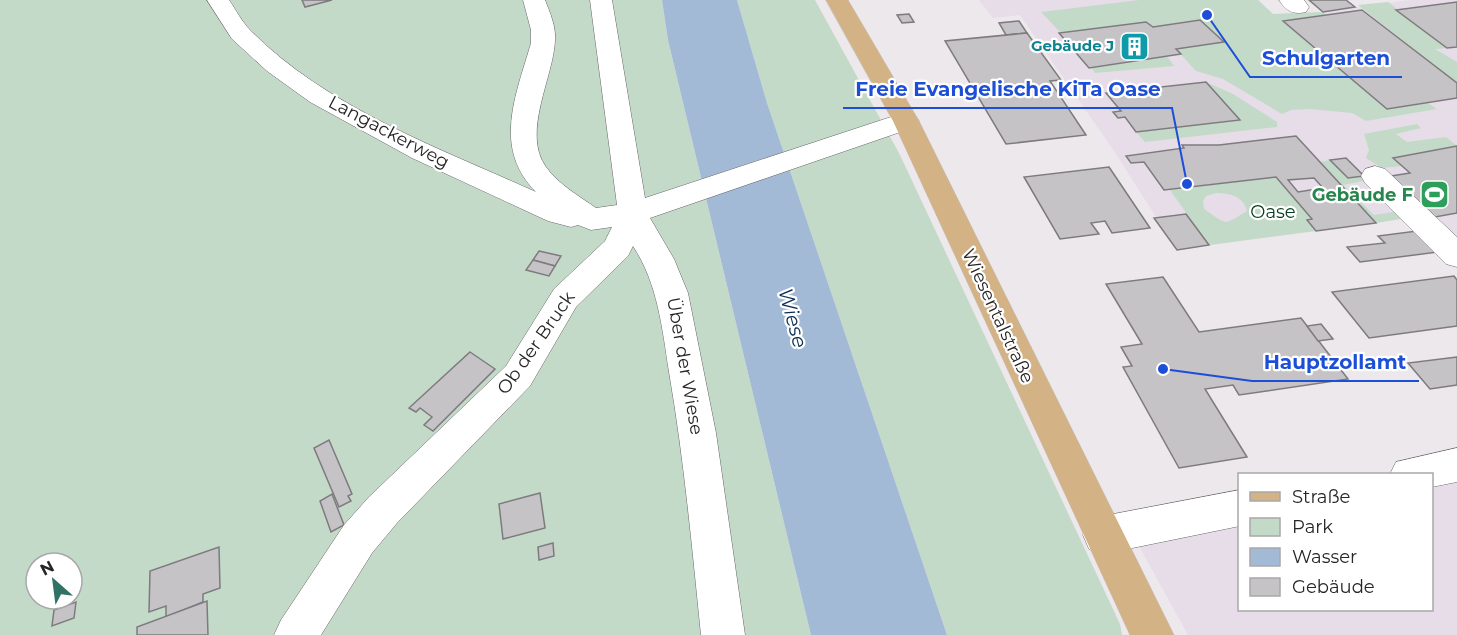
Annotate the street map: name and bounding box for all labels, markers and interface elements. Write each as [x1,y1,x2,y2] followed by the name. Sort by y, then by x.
[1119,30,1151,62] building icon: Gebäude J
[1031,36,1114,55] place label: Gebäude J
[1250,39,1402,77] callout: Schulgarten
[1262,46,1390,70] text: Schulgarten
[843,70,1172,108] callout: Freie Evangelische KiTa Oase
[855,77,1161,101] text: Freie Evangelische KiTa Oase
[325,91,453,173] street label: Langackerweg
[1418,179,1450,211] sports icon: Gebäude F
[1312,184,1413,206] place label: Gebäude F
[1250,201,1296,223] park label: Oase
[957,245,1039,387] street label: Wiesentalstraße
[774,286,812,350] water label: Wiese
[492,287,580,399] street label: Ob der Bruck
[662,295,708,437] street label: Über der Wiese
[1252,343,1419,381] callout: Hauptzollamt
[1264,350,1407,374] text: Hauptzollamt
[1238,473,1433,611] legend
[1292,486,1351,508] text: Straße
[1292,516,1333,538] text: Park
[1292,546,1357,568] text: Wasser
[24,551,84,611] north arrow
[37,557,57,580] text: N
[1292,576,1375,598] text: Gebäude

